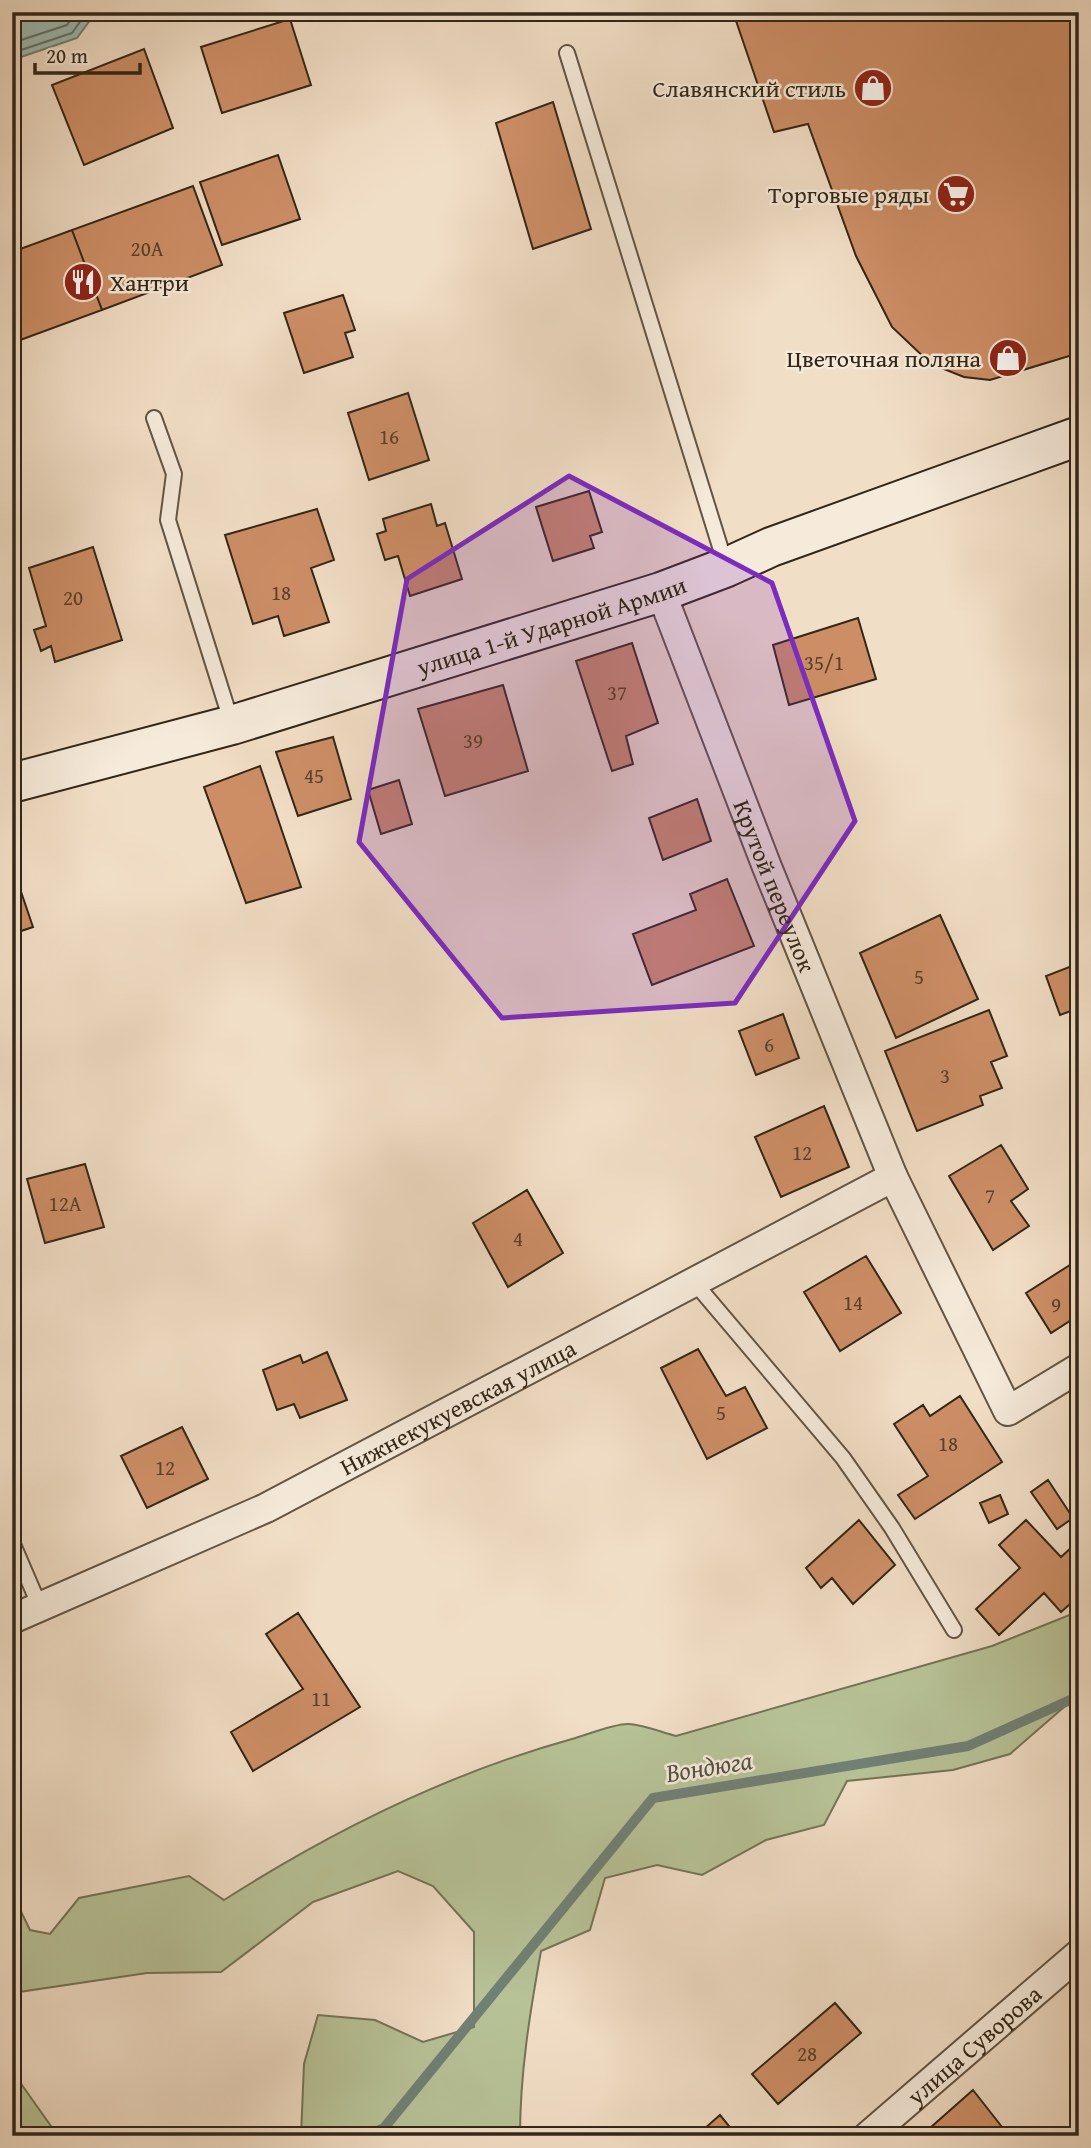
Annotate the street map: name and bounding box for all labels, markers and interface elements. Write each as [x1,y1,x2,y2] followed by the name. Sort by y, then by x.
[35,32,140,76] scale bar
[46,40,88,71] text: 20 m
[852,67,894,109] shop icon: Славянский стиль
[652,71,846,106] place label: Славянский стиль
[935,173,977,215] supermarket icon: Торговые ряды
[768,177,929,212] place label: Торговые ряды
[131,233,164,264] house number: 20А
[62,261,104,303] restaurant icon: Хантри
[110,265,189,300] place label: Хантри
[987,337,1029,379] shop icon: Цветочная поляна
[787,341,982,376] place label: Цветочная поляна
[379,421,399,452] house number: 16
[411,567,691,685] street label: улица 1-й Ударной Армии
[271,577,291,608] house number: 18
[63,582,83,613] house number: 20
[804,647,844,678] house number: 35/1
[607,677,627,708] house number: 37
[463,725,483,756] house number: 39
[304,760,324,791] house number: 45
[725,794,825,977] street label: Крутой переулок
[914,961,924,992] house number: 5
[764,1029,774,1060] house number: 6
[940,1060,950,1091] house number: 3
[792,1137,812,1168] house number: 12
[985,1180,995,1211] house number: 7
[49,1188,82,1219] house number: 12А
[513,1223,523,1254] house number: 4
[843,1287,863,1318] house number: 14
[1051,1289,1061,1320] house number: 9
[333,1330,582,1484] street label: Нижнекукуевская улица
[716,1397,726,1428] house number: 5
[938,1428,958,1459] house number: 18
[155,1452,175,1483] house number: 12
[311,1683,331,1714] house number: 11
[662,1740,755,1792] water label: Вондюга
[898,1976,1049,2113] street label: улица Суворова
[797,2038,817,2069] house number: 28

